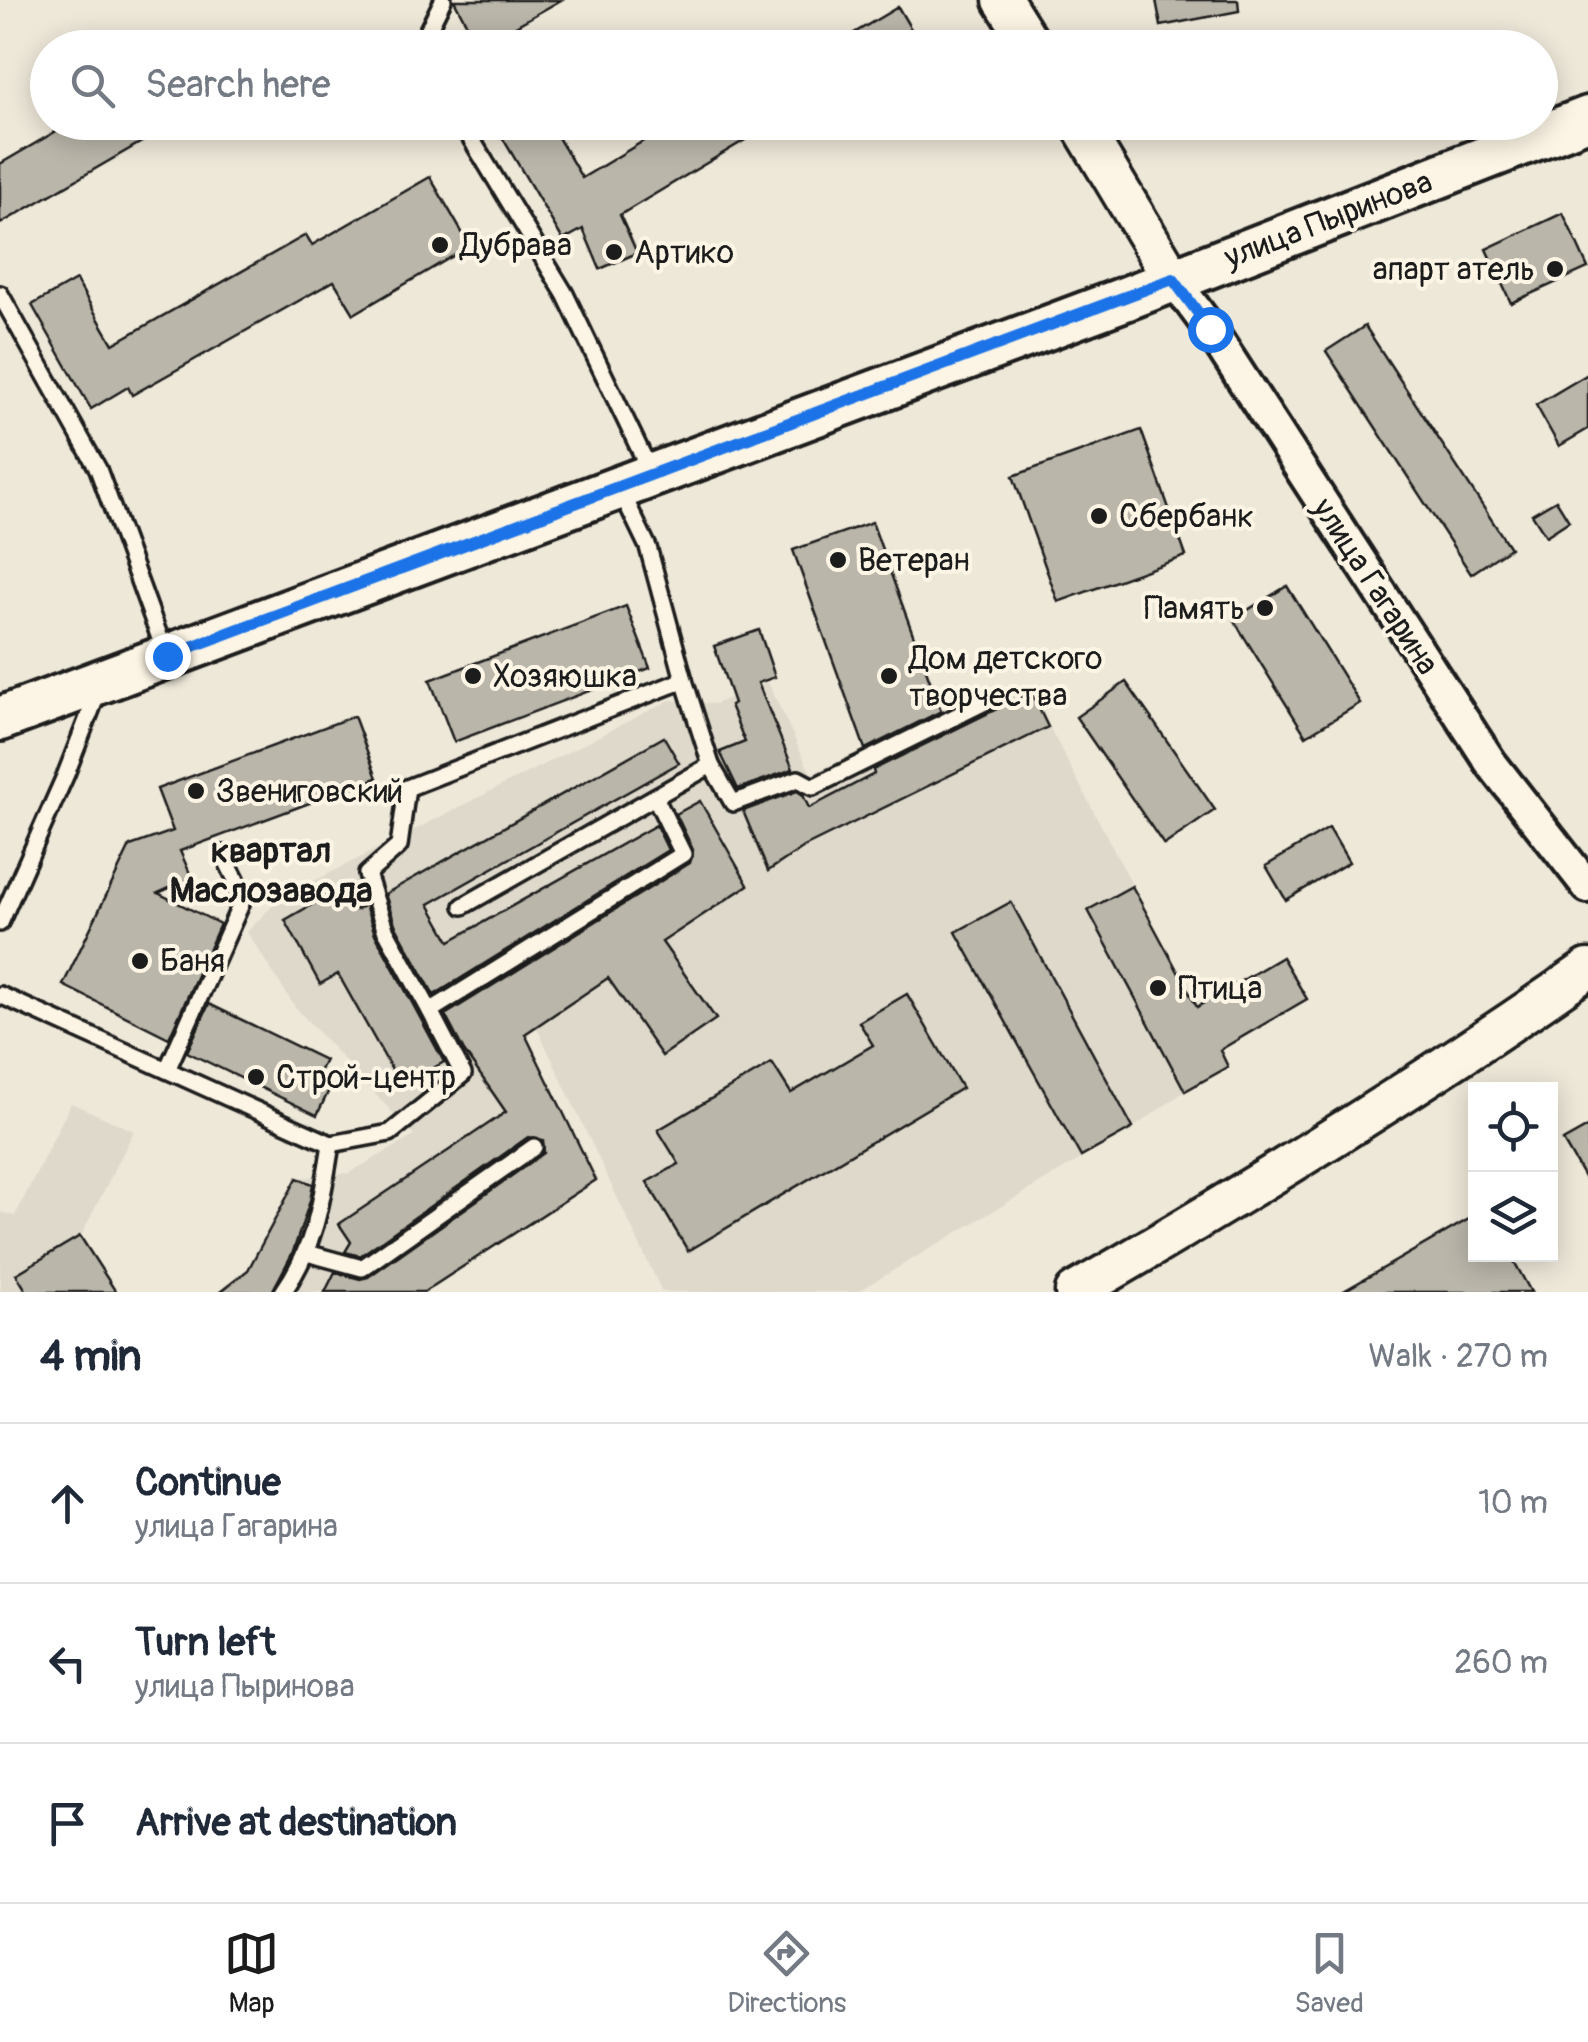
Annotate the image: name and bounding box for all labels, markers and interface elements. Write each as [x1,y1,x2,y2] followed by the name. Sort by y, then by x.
[30,30,1558,140] search box
[65,58,120,113] icon: search
[145,61,331,109] text: Search here
[1218,162,1438,278] street label: улица Пыринова
[459,226,572,266] place label: Дубрава
[634,233,734,273] place label: Артико
[429,234,451,256] marker: Дубрава
[603,241,625,263] marker: Артико
[1373,250,1535,290] place label: апарт атель
[1544,258,1566,280] marker: апарт атель
[1188,307,1234,353] route start
[1303,490,1447,682] street label: улица Гагарина
[1119,497,1254,537] place label: Сбербанк
[1088,505,1110,527] marker: Сбербанк
[858,541,970,581] place label: Ветеран
[827,549,849,571] marker: Ветеран
[1144,589,1245,629] place label: Память
[1254,597,1276,619] marker: Память
[145,634,191,680] route end
[908,639,1102,716] place label: Дом детского творчества
[493,657,637,697] place label: Хозяюшка
[462,665,484,687] marker: Хозяюшка
[878,665,900,687] marker: Дом детского творчества
[216,772,403,812] place label: Звениговский
[185,780,207,802] marker: Звениговский
[170,829,372,913] district label: квартал Маслозавода
[160,942,225,982] place label: Баня
[129,950,151,972] marker: Баня
[1178,969,1262,1009] place label: Птица
[1147,977,1169,999] marker: Птица
[276,1058,456,1098] place label: Строй-центр
[245,1066,267,1088] marker: Строй-центр
[1468,1082,1558,1262] map controls
[1468,1082,1558,1172] button: locate
[1468,1172,1558,1262] button: layers
[40,1331,142,1383] text: 4 min
[1369,1337,1548,1377] text: Walk · 270 m
[135,1459,281,1507] text: Continue
[40,1476,95,1531] icon: ahead
[1478,1483,1548,1523] text: 10 m
[135,1507,338,1547] text: улица Гагарина
[135,1619,276,1667] text: Turn left
[40,1636,95,1691] icon: left
[1454,1643,1548,1683] text: 260 m
[135,1667,355,1707] text: улица Пыринова
[40,1796,95,1851] icon: arrive
[135,1799,457,1847] text: Arrive at destination
[224,1926,279,2021] tab: Map
[727,1926,846,2021] tab: Directions
[1294,1926,1364,2021] tab: Saved

